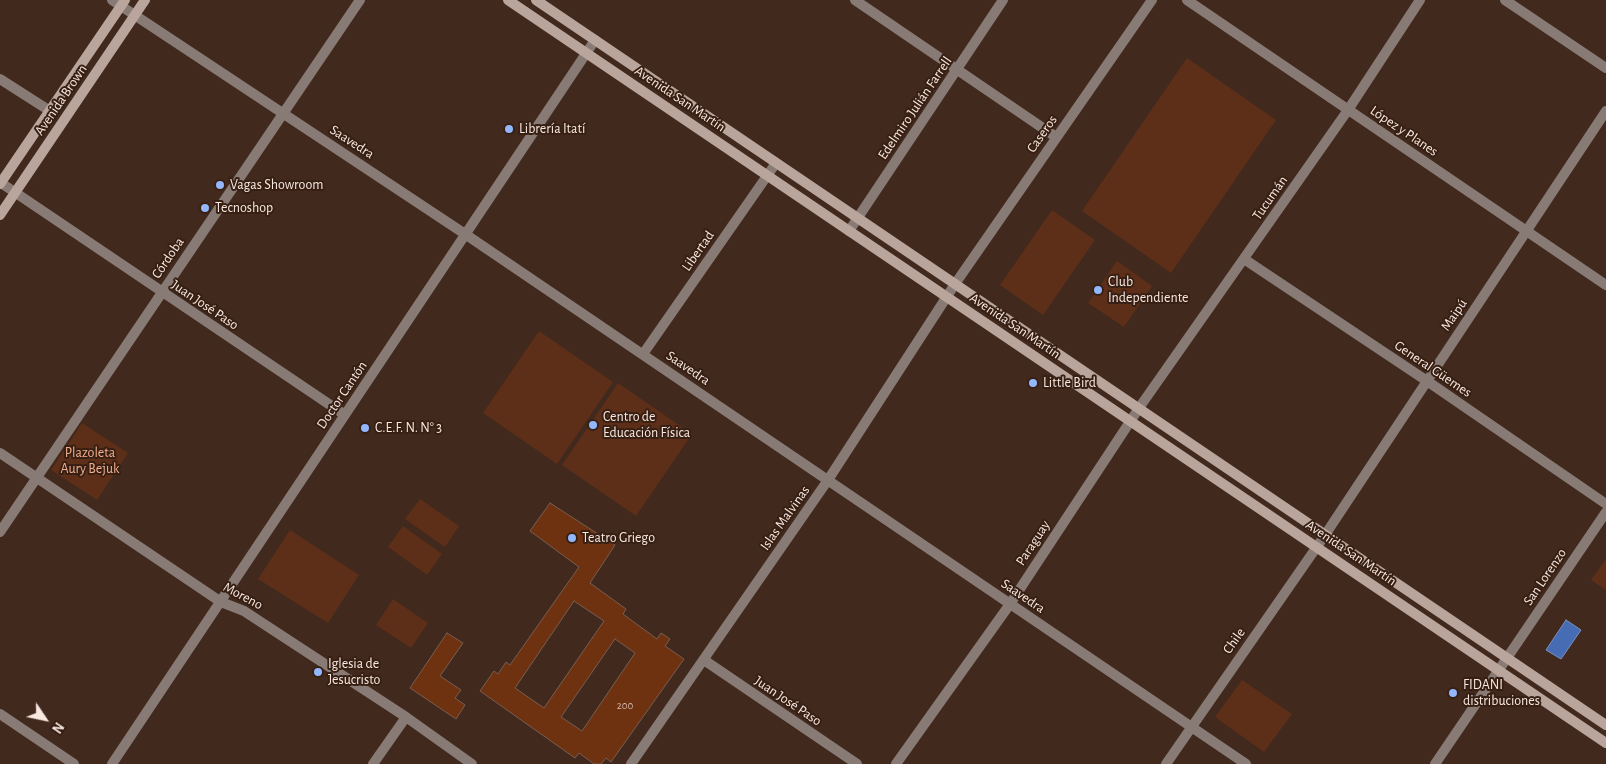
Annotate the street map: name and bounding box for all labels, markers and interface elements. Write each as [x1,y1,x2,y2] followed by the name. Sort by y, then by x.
[874,53,956,163] street label: Edelmiro Julián Farrell
[31,61,91,139] street label: Avenida Brown
[631,62,729,136] street label: Avenida San Martín
[1367,102,1441,160] street label: López y Planes
[1023,112,1061,156] street label: Caseros
[519,121,585,137] place label: Librería Itatí
[327,122,377,162] street label: Saavedra
[503,123,515,135] marker: Librería Itatí
[1249,173,1291,223] street label: Tucumán
[230,177,323,193] place label: Vagas Showroom
[214,179,226,191] marker: Vagas Showroom
[215,200,273,216] place label: Tecnoshop
[199,202,211,214] marker: Tecnoshop
[678,228,718,274] street label: Libertad
[148,234,188,282] street label: Córdoba
[1108,274,1188,306] place label: Club Independiente
[168,276,242,334] street label: Juan José Paso
[1092,284,1104,296] marker: Club Independiente
[966,289,1064,363] street label: Avenida San Martín
[1437,296,1471,334] street label: Maipú
[1391,337,1475,401] street label: General Güemes
[663,347,713,389] street label: Saavedra
[313,358,371,432] street label: Doctor Cantón
[1043,375,1096,391] place label: Little Bird
[1027,377,1039,389] marker: Little Bird
[603,409,690,442] place label: Centro de Educación Física
[587,419,599,431] marker: Centro de Educación Física
[375,420,442,436] place label: C.E.F. N. N° 3
[359,422,371,434] marker: C.E.F. N. N° 3
[61,445,119,478] park label: Plazoleta Aury Bejuk
[757,482,813,554] street label: Islas Malvinas
[1302,516,1400,590] street label: Avenida San Martín
[1012,517,1054,569] street label: Paraguay
[582,530,655,546] place label: Teatro Griego
[566,532,578,544] marker: Teatro Griego
[1520,545,1570,609] street label: San Lorenzo
[998,575,1048,617] street label: Saavedra
[220,579,266,613] street label: Moreno
[1219,625,1249,657] street label: Chile
[328,656,380,689] place label: Iglesia de Jesucristo
[312,666,324,678] marker: Iglesia de Jesucristo
[751,672,825,730] street label: Juan José Paso
[1463,677,1540,710] place label: FIDANI distribuciones
[1447,687,1459,699] marker: FIDANI distribuciones
[20,694,70,744] north arrow
[617,699,633,713] house number: 200
[49,719,66,735] text: N

